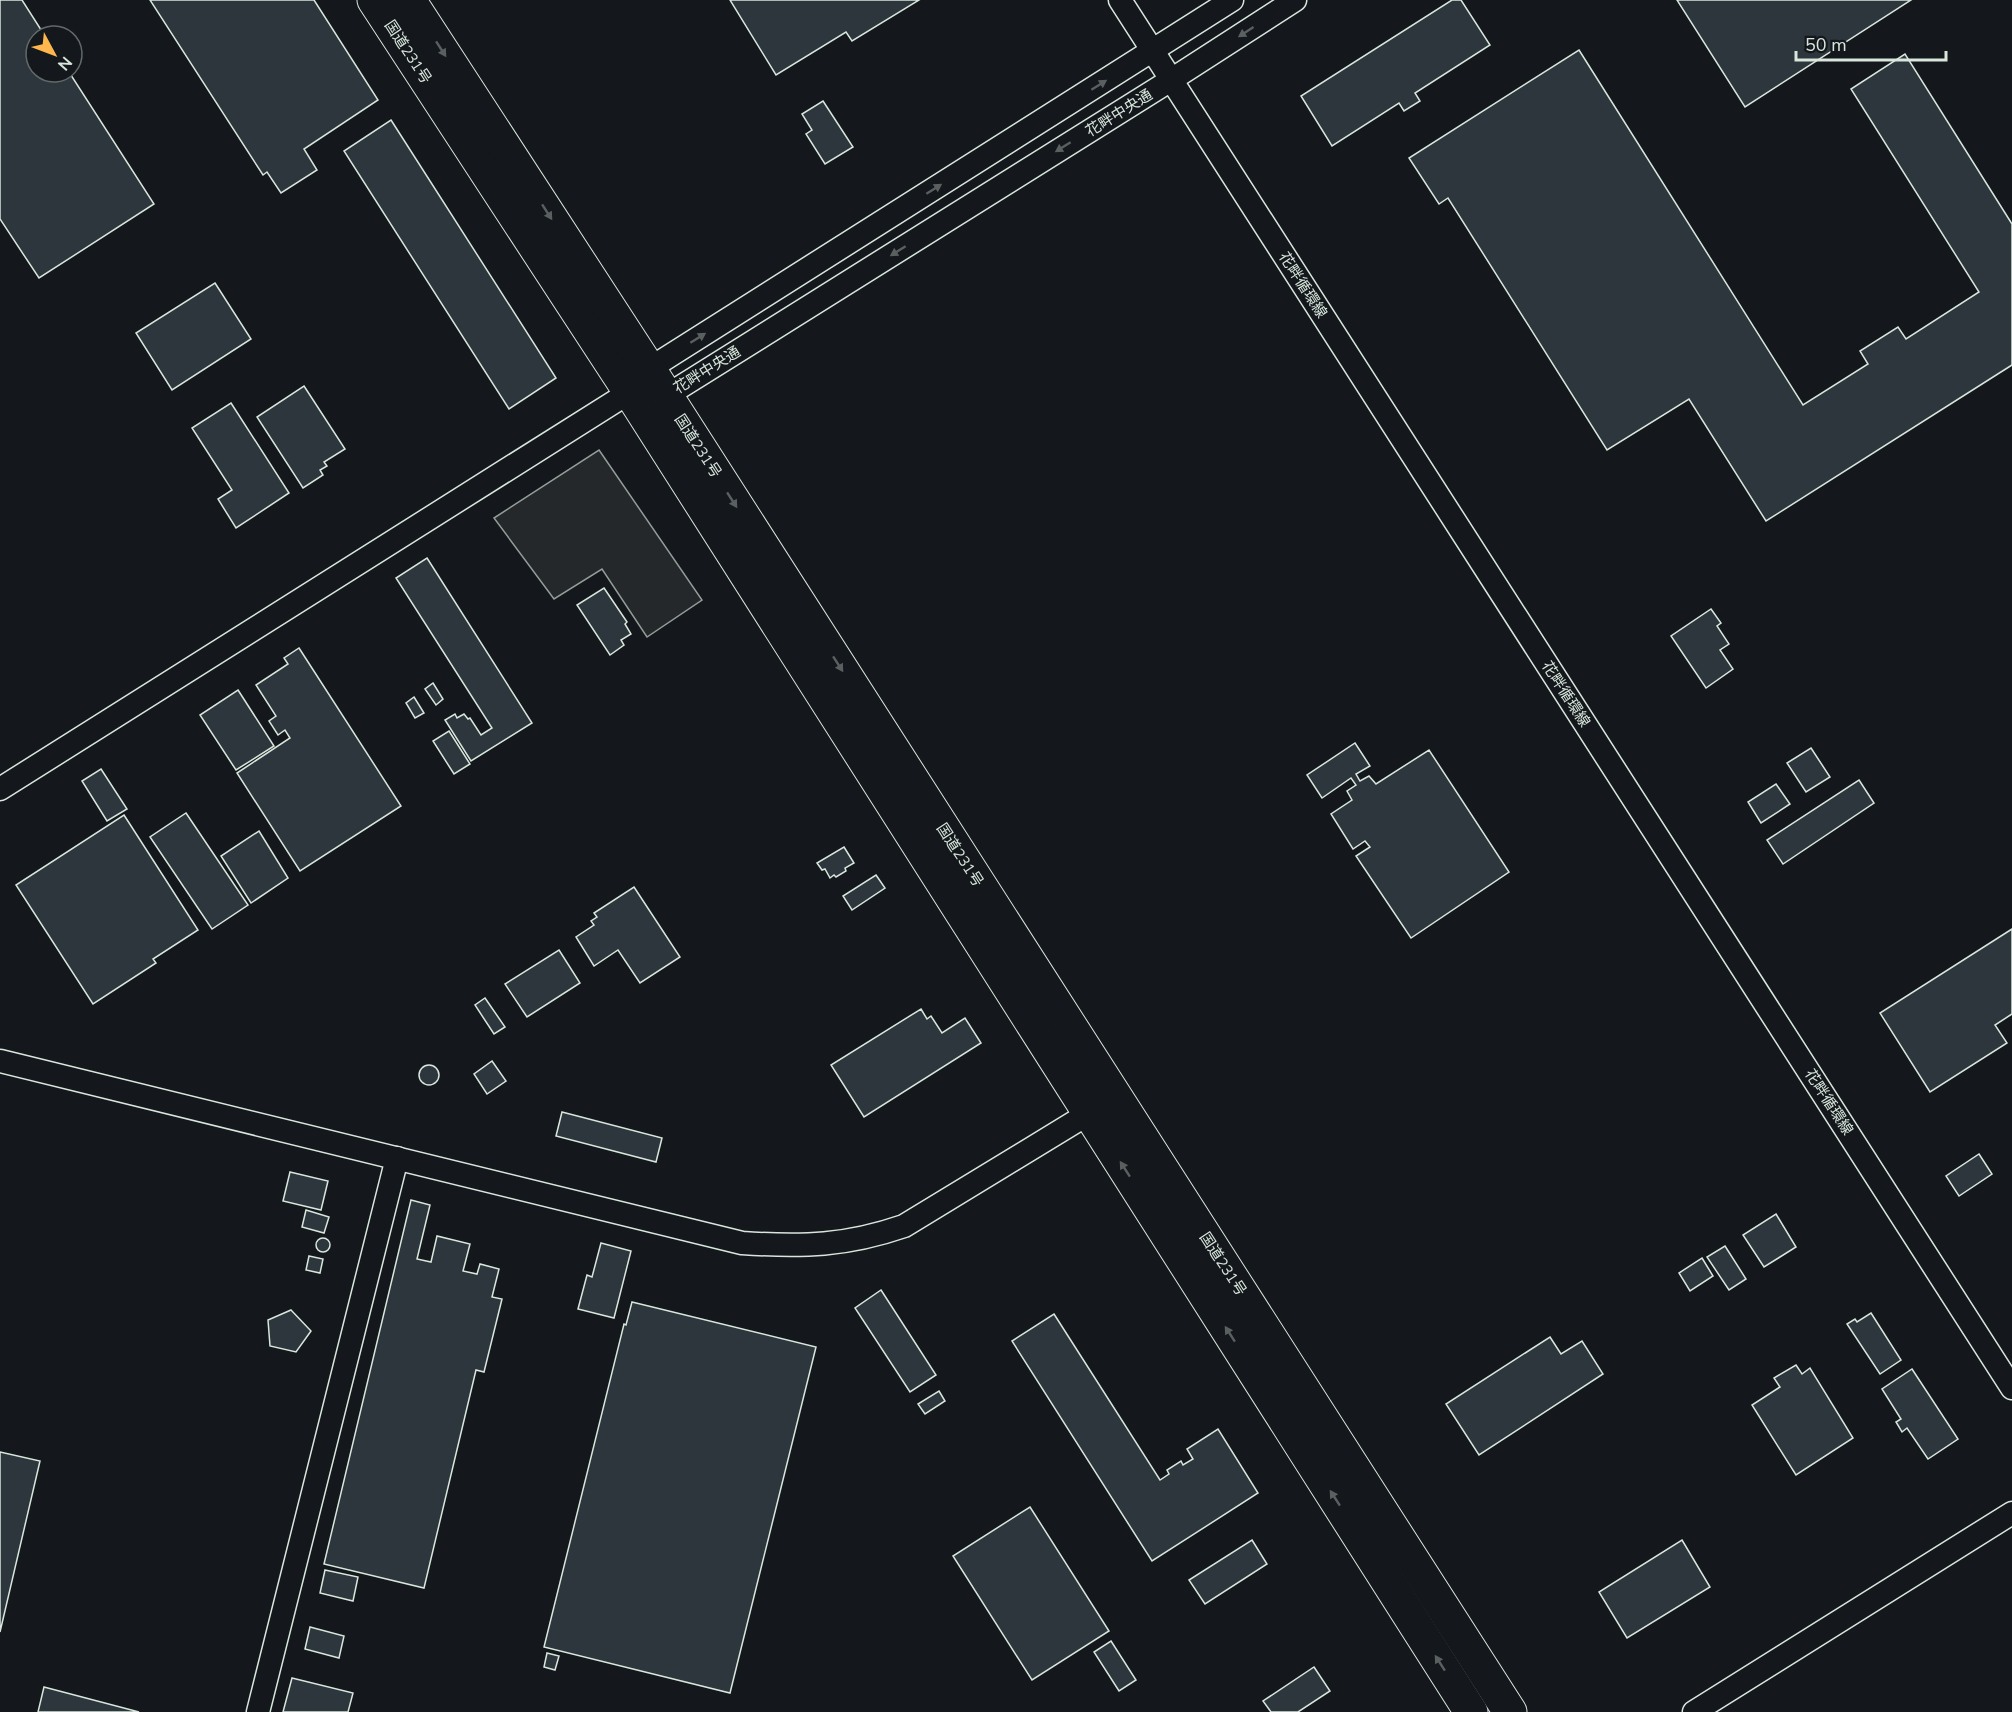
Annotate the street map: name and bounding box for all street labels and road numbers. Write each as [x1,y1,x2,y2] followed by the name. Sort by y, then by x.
[380,16,436,88] street label: 国道231号
[1082,85,1156,141] street label: 花畔中央通
[1274,248,1332,322] street label: 花畔循環線
[670,342,744,398] street label: 花畔中央通
[670,410,726,482] street label: 国道231号
[1537,657,1595,731] street label: 花畔循環線
[932,819,988,891] street label: 国道231号
[1800,1065,1858,1139] street label: 花畔循環線
[1195,1228,1251,1300] street label: 国道231号

